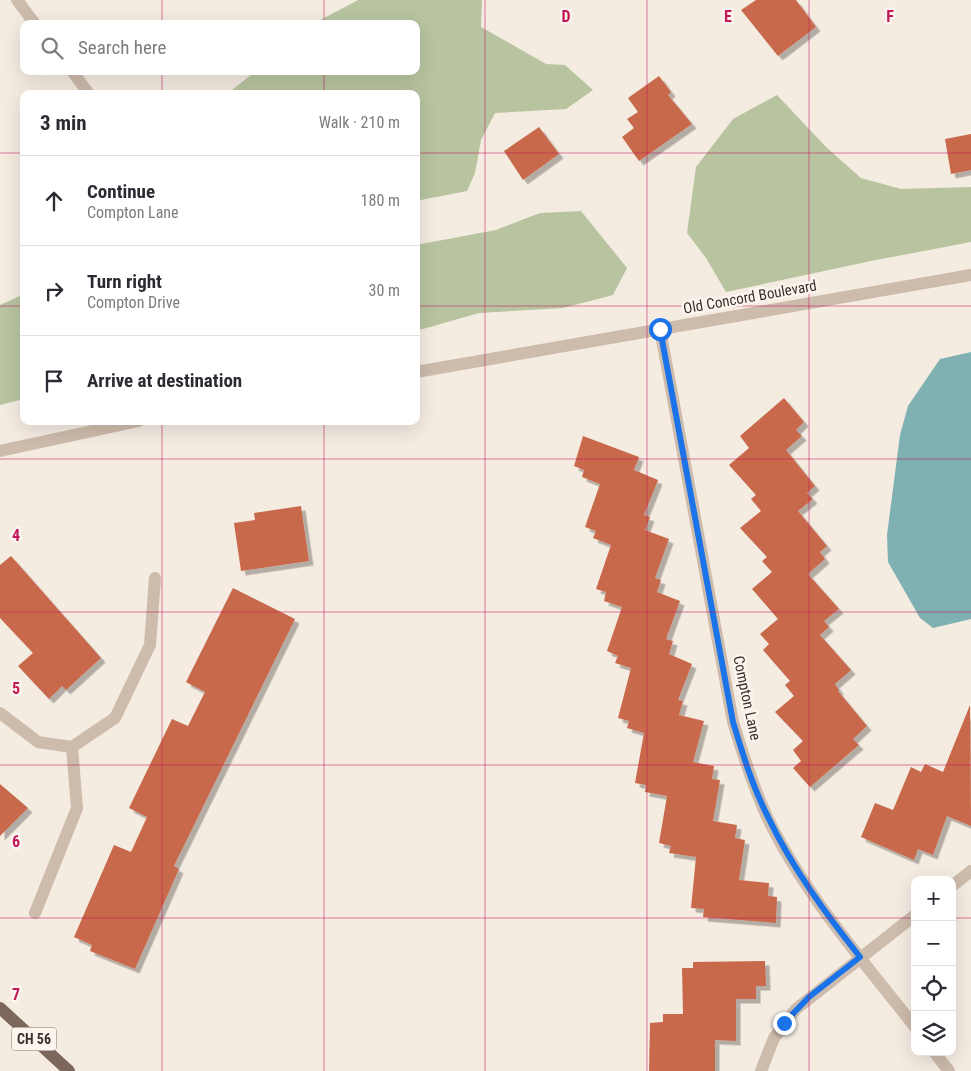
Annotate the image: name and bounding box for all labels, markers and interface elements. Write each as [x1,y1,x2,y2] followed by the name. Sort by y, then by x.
[561,7,571,26] text: D
[724,7,732,26] text: E
[886,7,894,26] text: F
[20,20,420,75] search box
[38,34,66,62] icon: search
[78,36,166,59] text: Search here
[40,111,87,135] text: 3 min
[319,113,400,132] text: Walk · 210 m
[87,180,155,203] text: Continue
[40,187,68,215] icon: ahead
[361,191,400,210] text: 180 m
[87,203,179,222] text: Compton Lane
[87,270,162,293] text: Turn right
[682,276,818,318] street label: Old Concord Boulevard
[40,277,68,305] icon: right
[368,281,400,300] text: 30 m
[87,293,180,312] text: Compton Drive
[649,318,672,341] route start
[40,367,68,395] icon: arrive
[87,369,242,392] text: Arrive at destination
[12,526,20,545] text: 4
[729,654,765,742] street label: Compton Lane
[12,679,20,698] text: 5
[12,832,20,851] text: 6
[911,876,956,1056] map controls
[911,876,956,921] button: +
[911,921,956,966] button: −
[911,966,956,1011] button: locate
[12,985,20,1004] text: 7
[911,1011,956,1056] button: layers
[773,1012,796,1035] route end
[12,1028,56,1050] road number: CH 56

